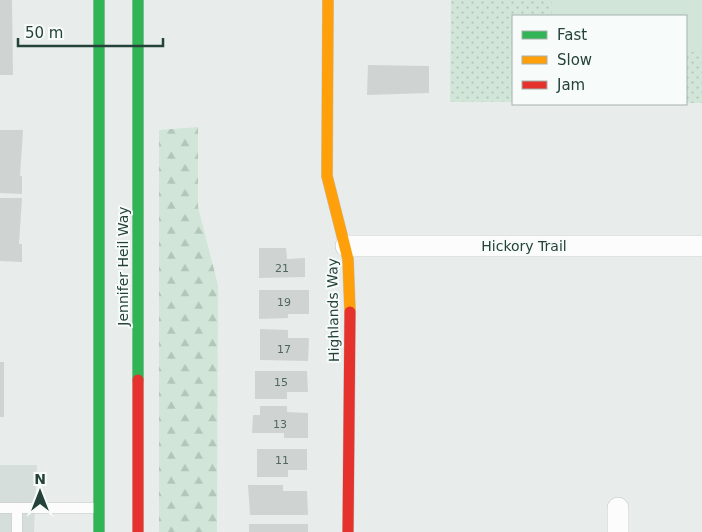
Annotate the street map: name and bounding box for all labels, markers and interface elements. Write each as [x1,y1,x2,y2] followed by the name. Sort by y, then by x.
[18,15,162,47] scale bar
[512,15,687,105] legend
[25,24,63,42] text: 50 m
[557,26,587,44] text: Fast
[557,51,592,69] text: Slow
[556,76,585,94] text: Jam
[115,206,131,327] street label: Jennifer Heil Way
[481,238,567,254] street label: Hickory Trail
[324,258,342,362] street label: Highlands Way
[275,262,289,275] house number: 21
[277,296,291,309] house number: 19
[277,343,291,356] house number: 17
[274,376,288,389] house number: 15
[273,418,287,431] house number: 13
[275,454,289,467] house number: 11
[15,467,65,517] north arrow
[34,471,46,487] text: N

